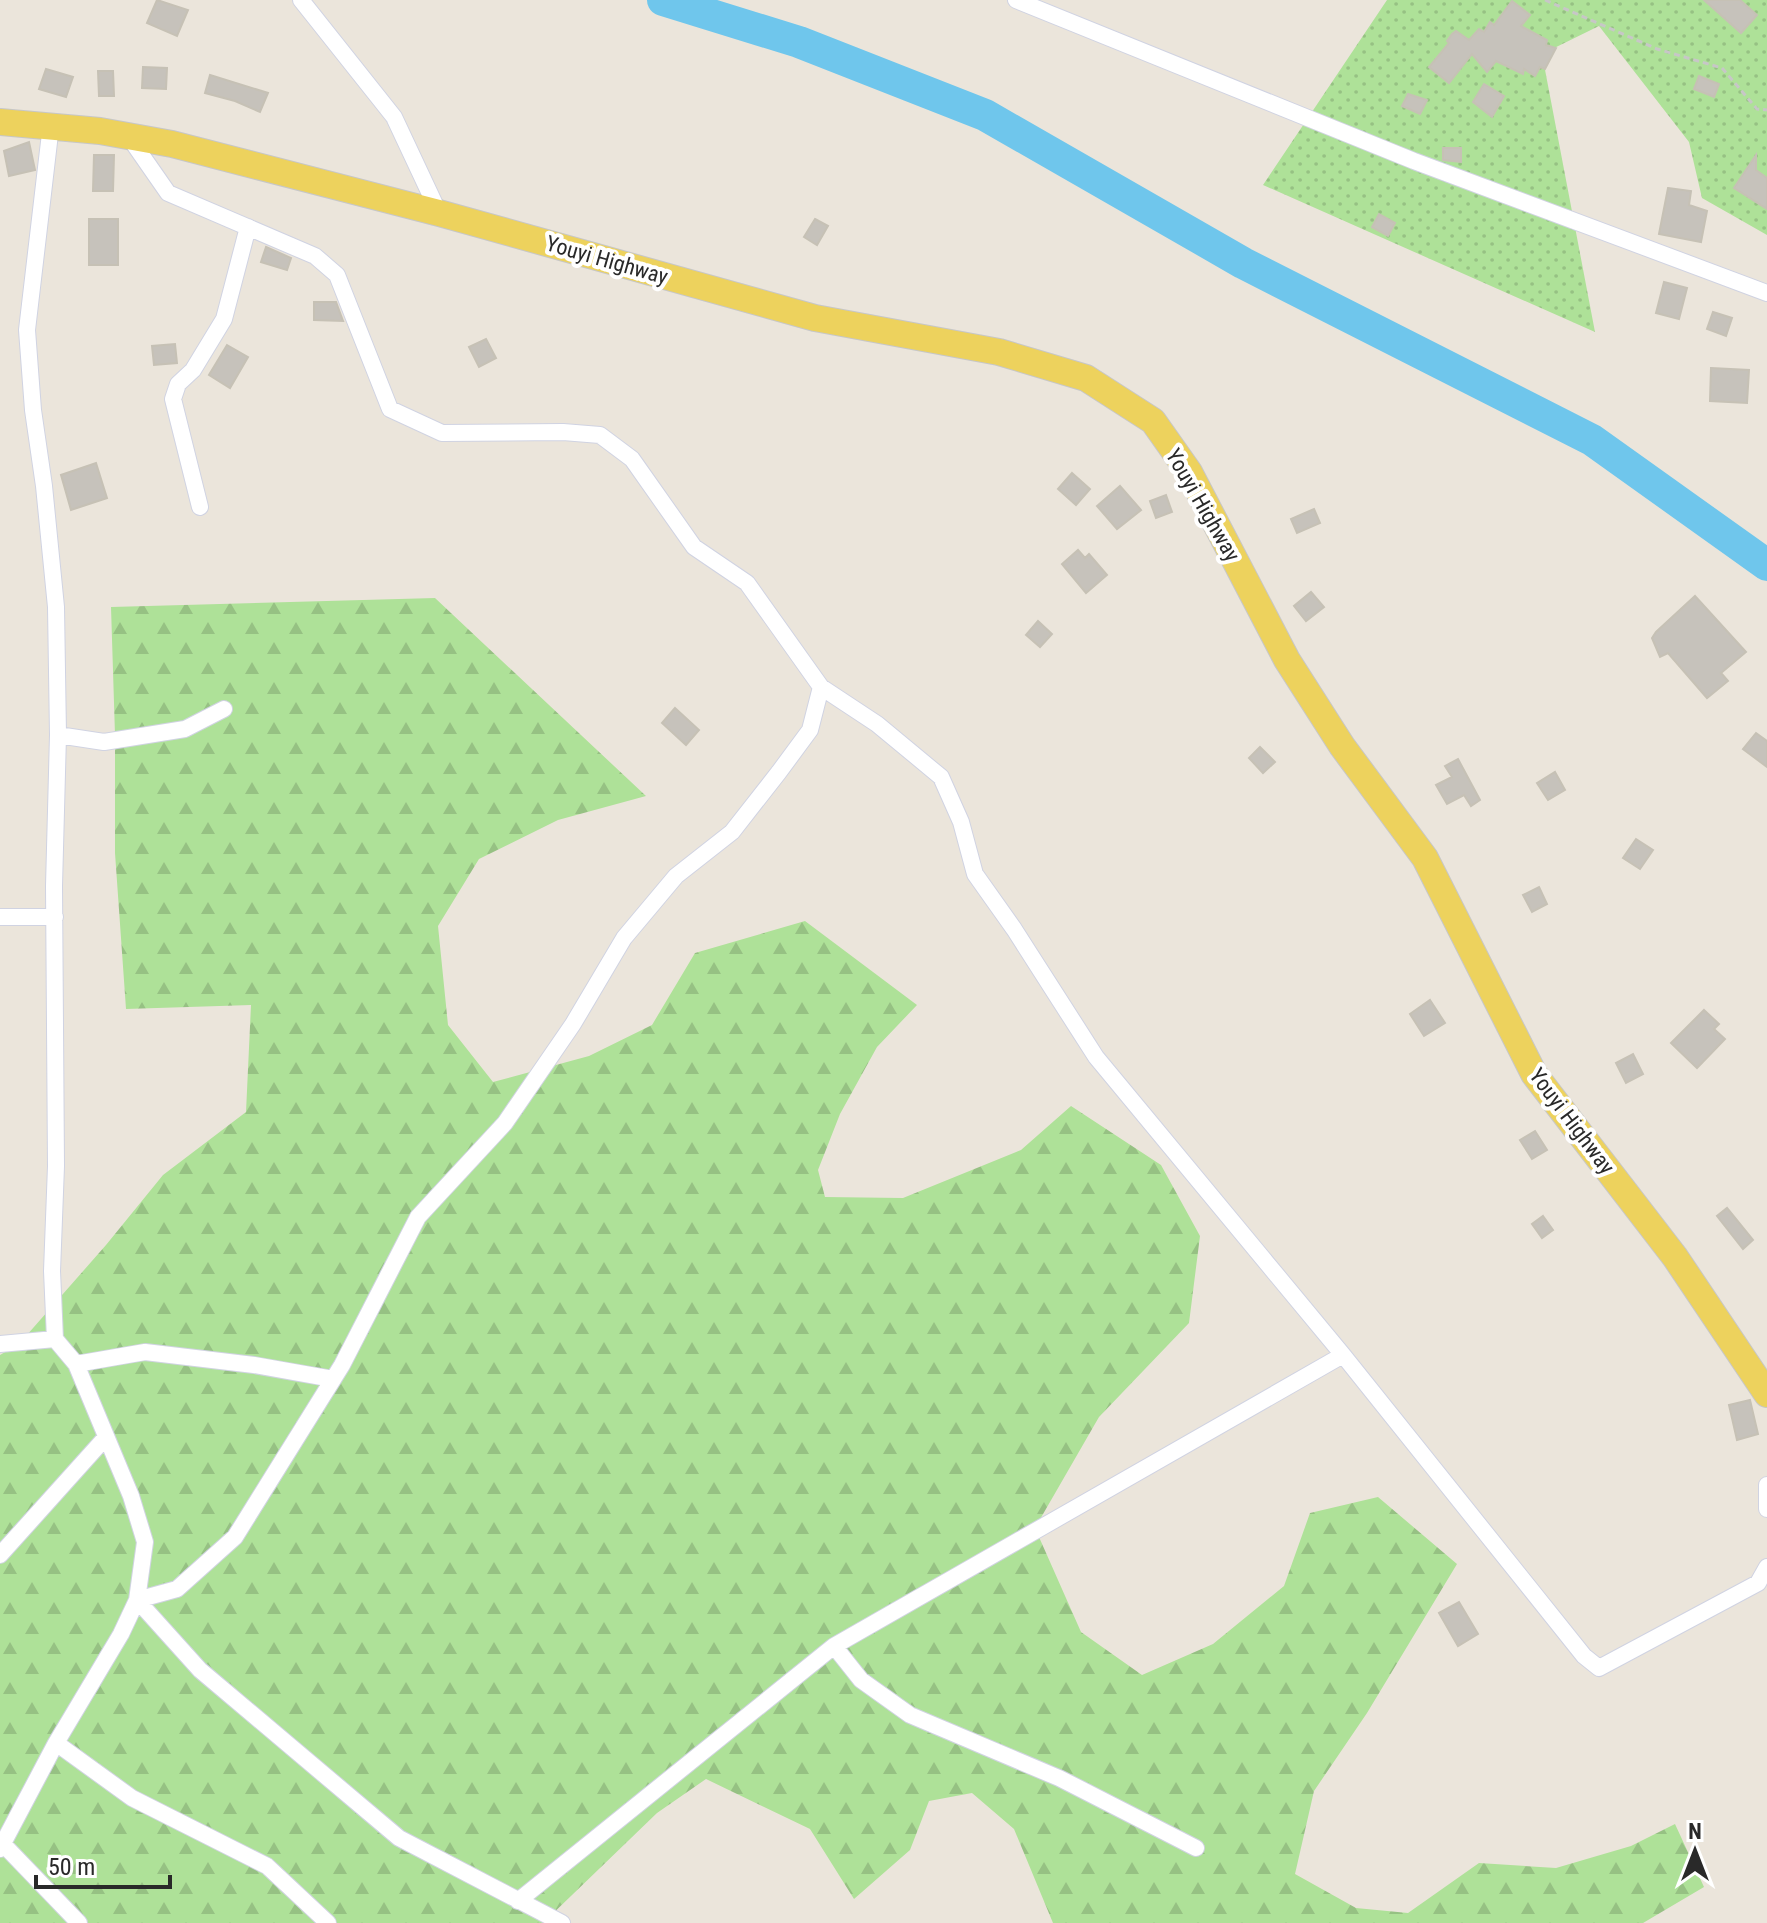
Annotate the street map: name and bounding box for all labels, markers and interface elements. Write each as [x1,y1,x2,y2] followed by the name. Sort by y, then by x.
[543,231,671,289] street label: Youyi Highway
[1161,444,1245,566] street label: Youyi Highway
[1524,1063,1620,1179] street label: Youyi Highway
[1655,1811,1735,1891] north arrow
[1688,1819,1702,1844] text: N
[36,1839,170,1889] scale bar
[48,1853,95,1881] text: 50 m

